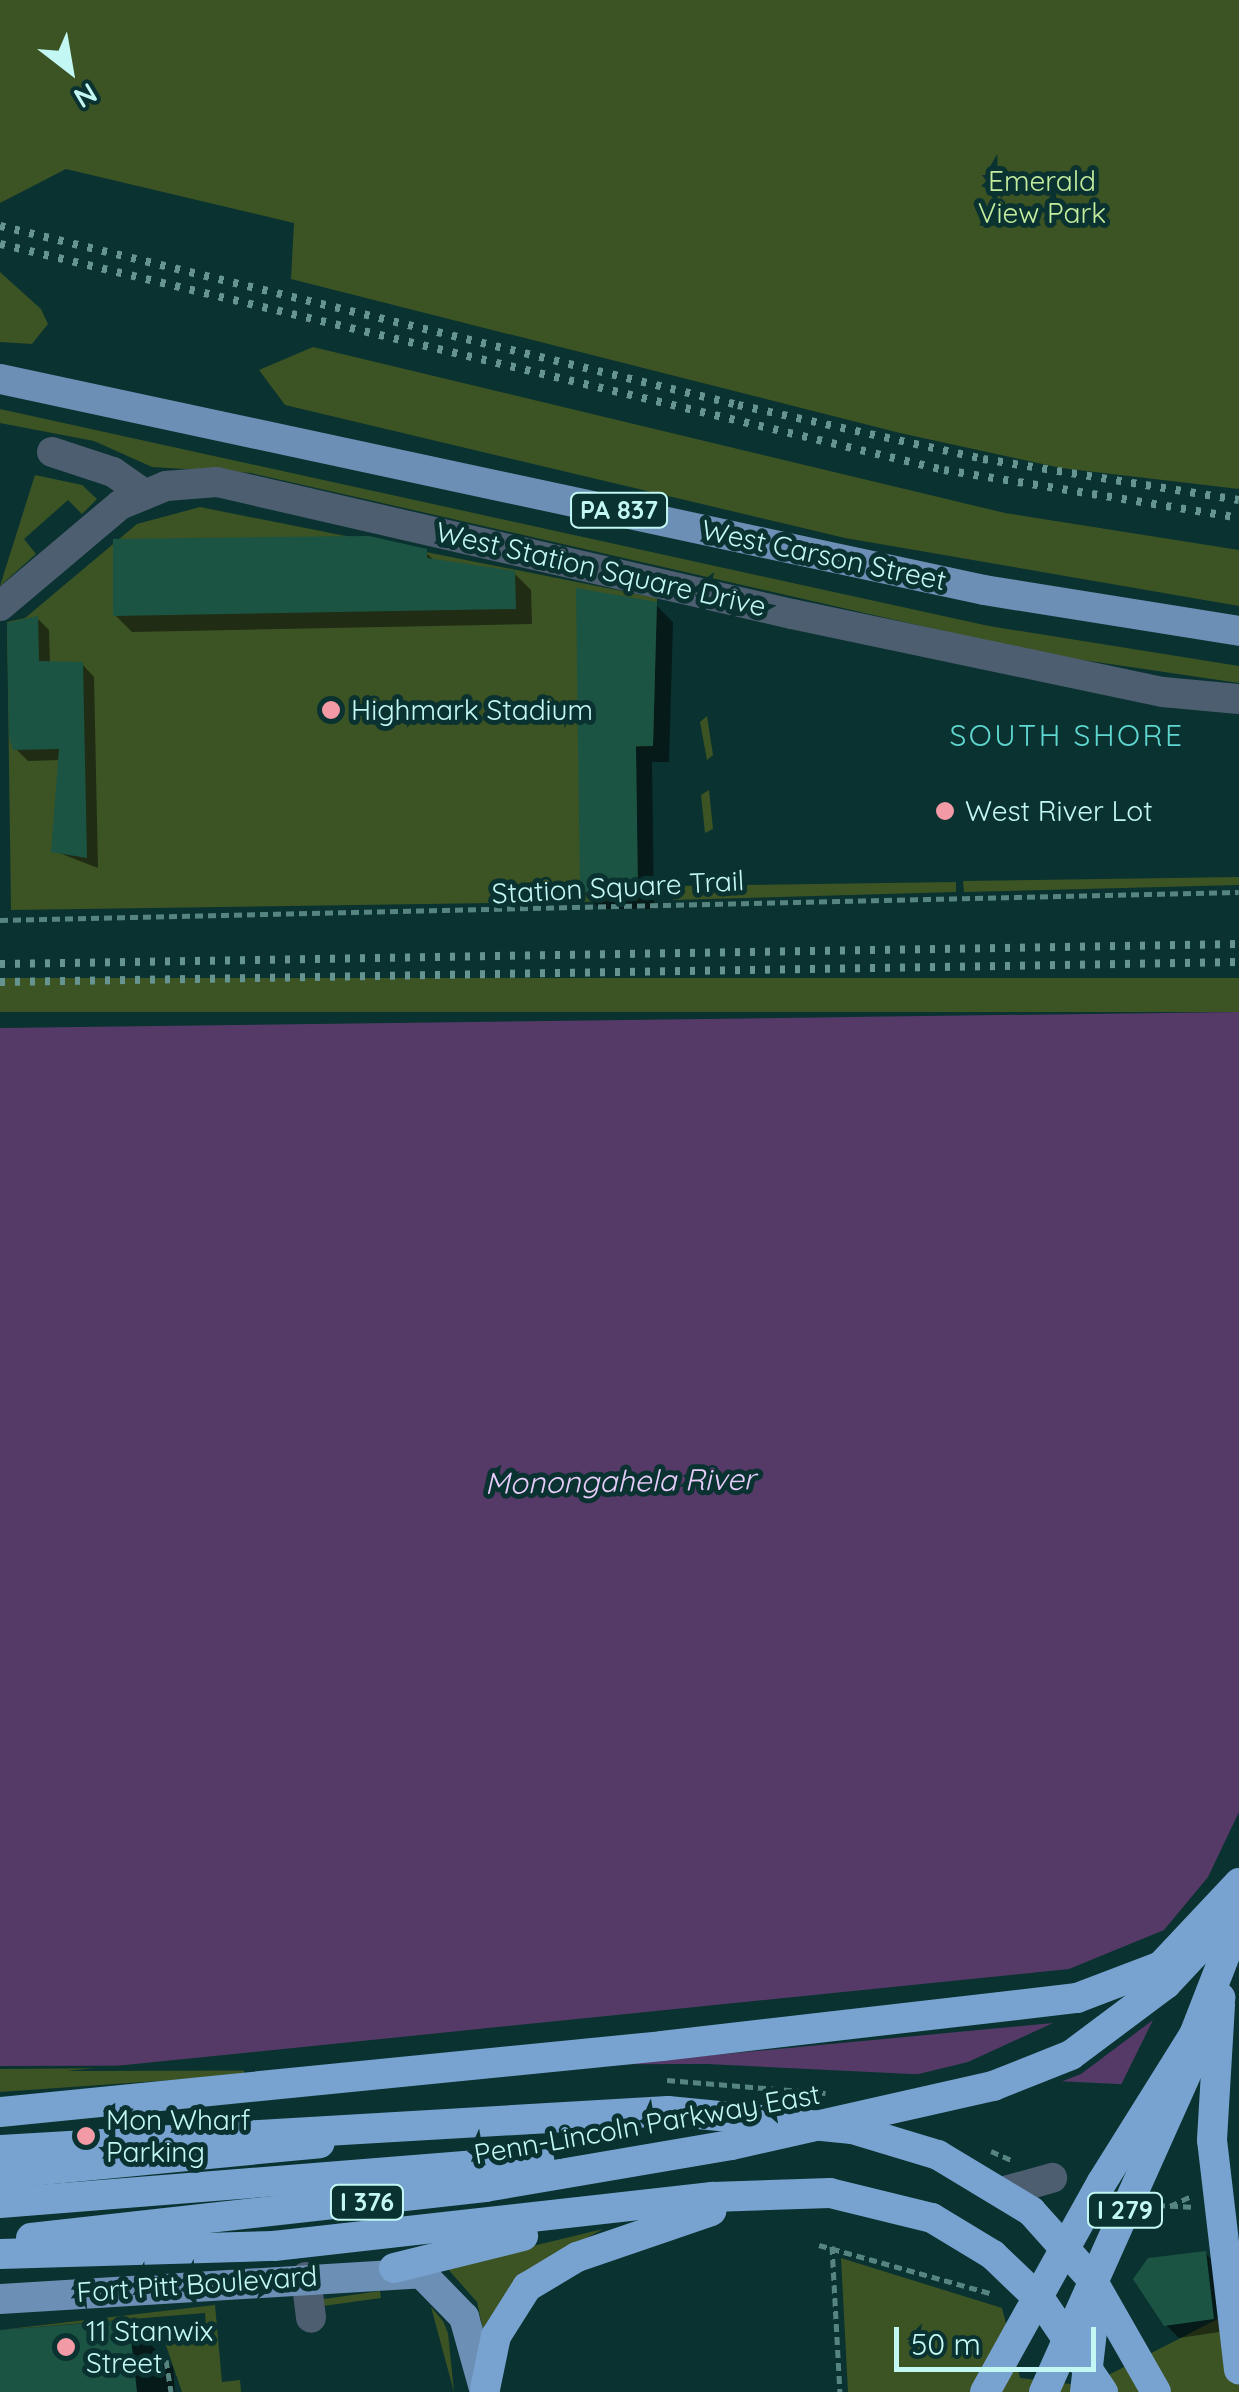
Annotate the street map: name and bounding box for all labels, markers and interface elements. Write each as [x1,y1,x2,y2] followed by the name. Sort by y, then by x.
[20,20,120,120] north arrow
[68,76,104,116] text: N
[978,164,1106,230] park label: Emerald View Park
[569,490,669,530] road number: PA 837
[699,513,949,597] street label: West Carson Street
[433,515,769,623] street label: West Station Square Drive
[351,693,593,727] place label: Highmark Stadium
[320,699,342,721] marker: Highmark Stadium
[949,717,1185,753] district label: SOUTH SHORE
[965,794,1153,828] place label: West River Lot
[934,800,956,822] marker: West River Lot
[491,864,745,910] street label: Station Square Trail
[484,1461,756,1501] water label: Monongahela River
[471,2077,823,2171] street label: Penn-Lincoln Parkway East
[106,2103,251,2169] place label: Mon Wharf Parking
[75,2125,97,2147] marker: Mon Wharf Parking
[330,2182,404,2222] road number: I 376
[1085,2190,1165,2230] road number: I 279
[75,2259,319,2309] street label: Fort Pitt Boulevard
[899,2307,1102,2369] scale bar
[86,2314,213,2380] place label: 11 Stanwix Street
[911,2325,981,2363] text: 50 m
[55,2336,77,2358] marker: 11 Stanwix Street

